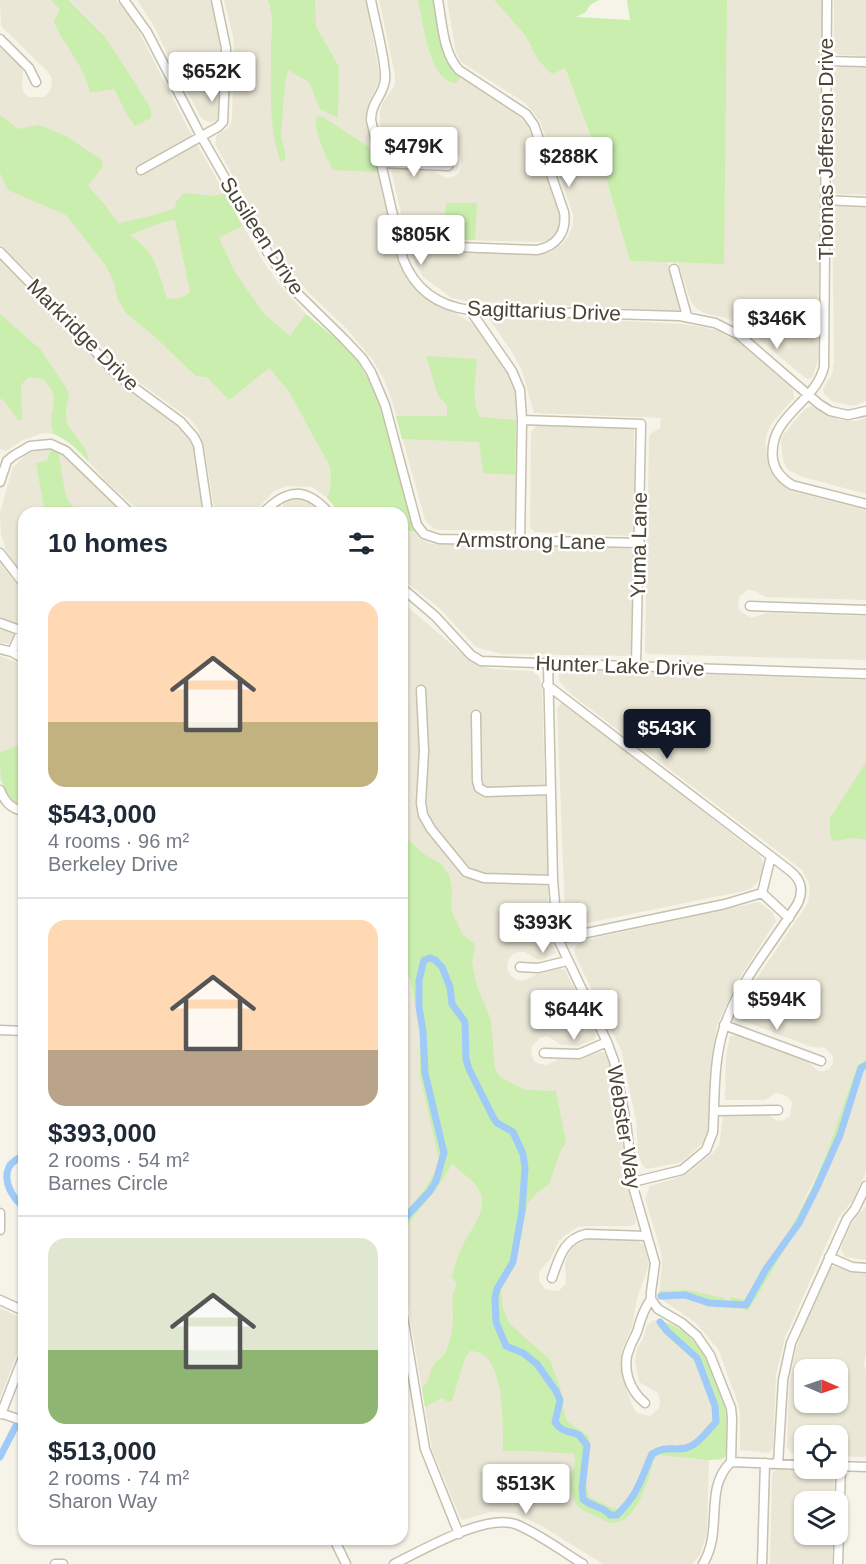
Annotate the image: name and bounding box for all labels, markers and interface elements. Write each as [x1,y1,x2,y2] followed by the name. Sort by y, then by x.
[814,38,837,260] street label: Thomas Jefferson Drive
[170,52,254,103] pin: $652K
[183,60,241,82] text: $652K
[372,127,456,178] pin: $479K
[385,135,443,157] text: $479K
[527,137,611,188] pin: $288K
[540,145,598,167] text: $288K
[216,173,309,299] street label: Susileen Drive
[379,215,463,266] pin: $805K
[392,223,450,245] text: $805K
[23,274,144,395] street label: Markridge Drive
[467,296,621,325] street label: Sagittarius Drive
[735,299,819,350] pin: $346K
[748,307,806,329] text: $346K
[626,492,651,598] street label: Yuma Lane
[345,527,378,560] icon: filters
[48,528,168,558] text: 10 homes
[456,528,606,553] street label: Armstrong Lane
[159,640,267,748] icon: home
[535,651,705,680] street label: Hunter Lake Drive
[625,709,709,760] pin: $543K
[638,717,696,739] text: $543K
[48,799,156,829] text: $543,000
[48,830,189,852] text: 4 rooms · 96 m²
[48,853,178,875] text: Berkeley Drive
[501,903,585,954] pin: $393K
[514,911,572,933] text: $393K
[159,959,267,1067] icon: home
[735,980,819,1031] pin: $594K
[748,988,806,1010] text: $594K
[532,990,616,1041] pin: $644K
[545,998,603,1020] text: $644K
[603,1063,646,1191] street label: Webster Way
[48,1118,156,1148] text: $393,000
[48,1149,189,1171] text: 2 rooms · 54 m²
[48,1172,168,1194] text: Barnes Circle
[159,1277,267,1385] icon: home
[794,1359,848,1413] north arrow
[794,1359,848,1545] map controls
[794,1425,848,1479] button: locate
[48,1436,156,1466] text: $513,000
[484,1464,568,1515] pin: $513K
[48,1467,189,1489] text: 2 rooms · 74 m²
[497,1472,555,1494] text: $513K
[48,1490,157,1512] text: Sharon Way
[794,1491,848,1545] button: layers

